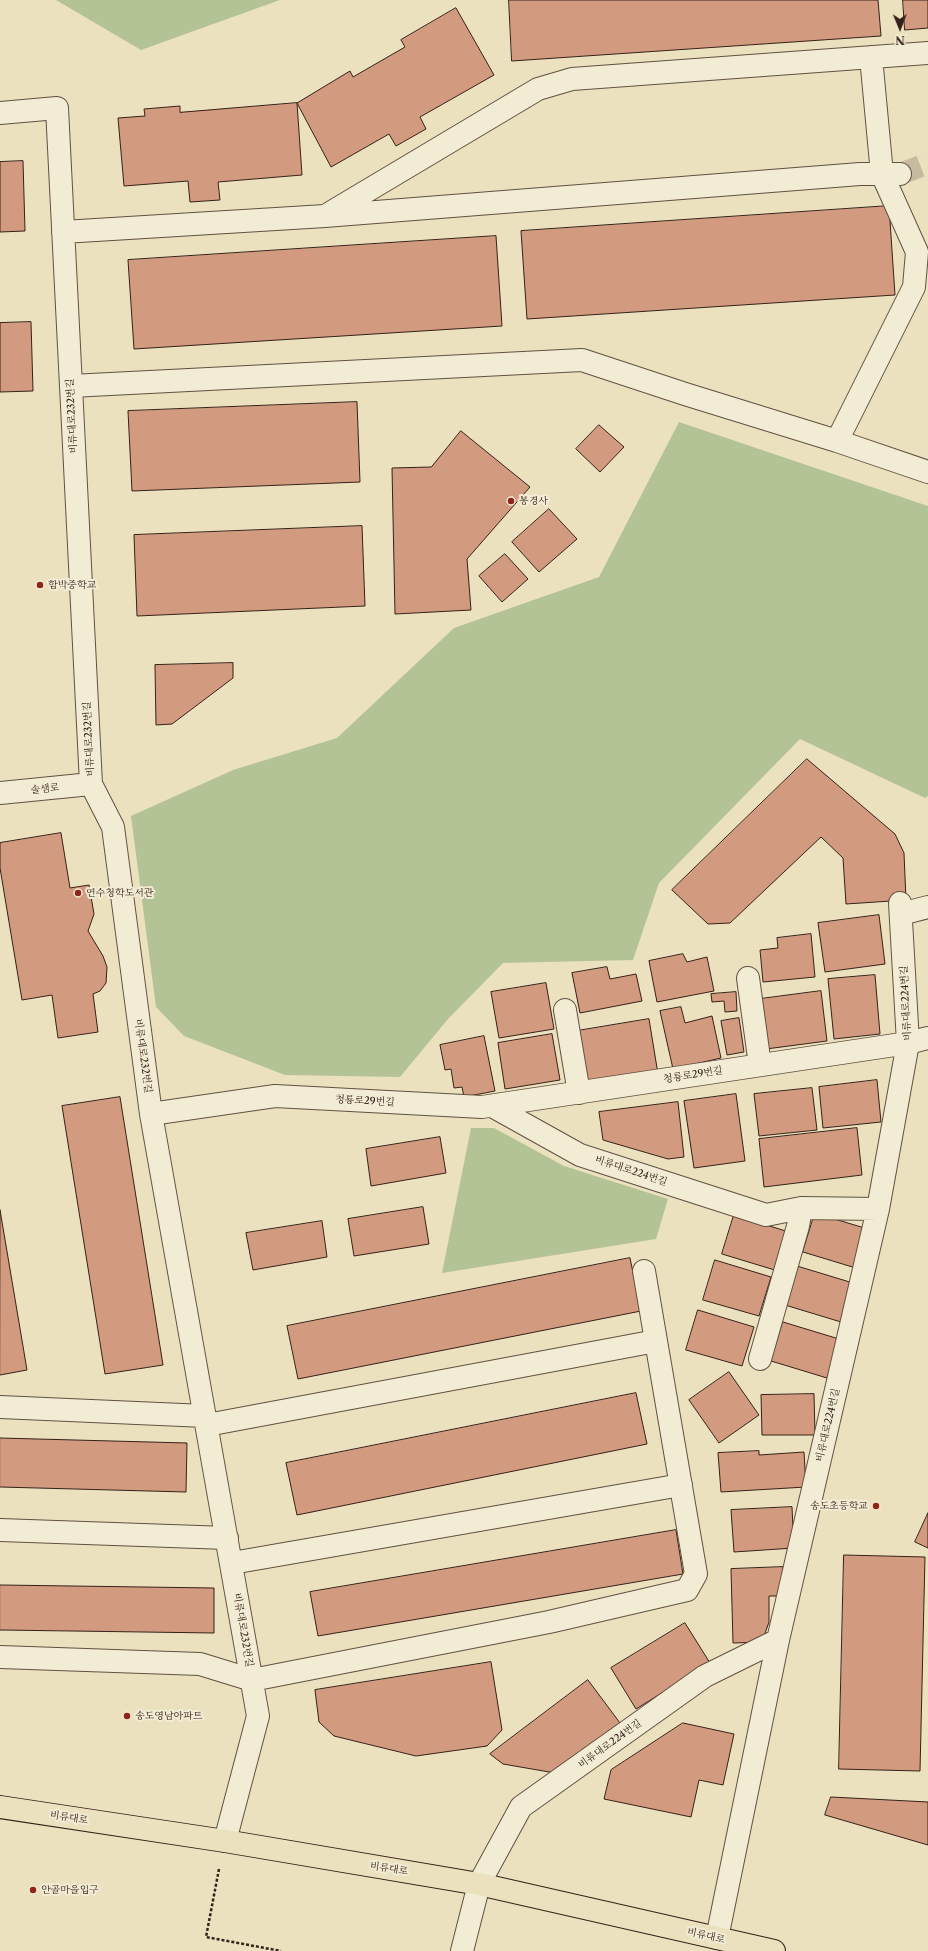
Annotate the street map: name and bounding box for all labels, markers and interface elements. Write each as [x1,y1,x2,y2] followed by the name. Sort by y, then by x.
[880,8,920,48] north arrow
[895,33,905,47] text: N
[64,378,80,454] street label: 비류대로232번길
[519,495,548,507] place label: 봉경사
[506,496,516,506] marker: 봉경사
[48,579,96,591] place label: 함박중학교
[35,580,45,590] marker: 함박중학교
[81,701,97,777] street label: 비류대로232번길
[30,782,60,796] street label: 솔샘로
[86,887,154,899] place label: 연수청학도서관
[73,888,83,898] marker: 연수청학도서관
[898,965,914,1041] street label: 비류대로224번길
[132,1018,154,1094] street label: 비류대로232번길
[662,1064,724,1086] street label: 청룡로29번길
[335,1093,395,1109] street label: 청룡로29번길
[593,1154,669,1188] street label: 비류대로224번길
[814,1387,842,1463] street label: 비류대로224번길
[810,1500,868,1512] place label: 송도초등학교
[871,1501,881,1511] marker: 송도초등학교
[231,1592,255,1668] street label: 비류대로232번길
[135,1710,203,1722] place label: 송도영남아파트
[122,1711,132,1721] marker: 송도영남아파트
[576,1717,644,1771] street label: 비류대로224번길
[49,1809,89,1827] street label: 비류대로
[369,1860,409,1878] street label: 비류대로
[41,1884,99,1896] place label: 안골마을입구
[28,1885,38,1895] marker: 안골마을입구
[686,1926,726,1946] street label: 비류대로

